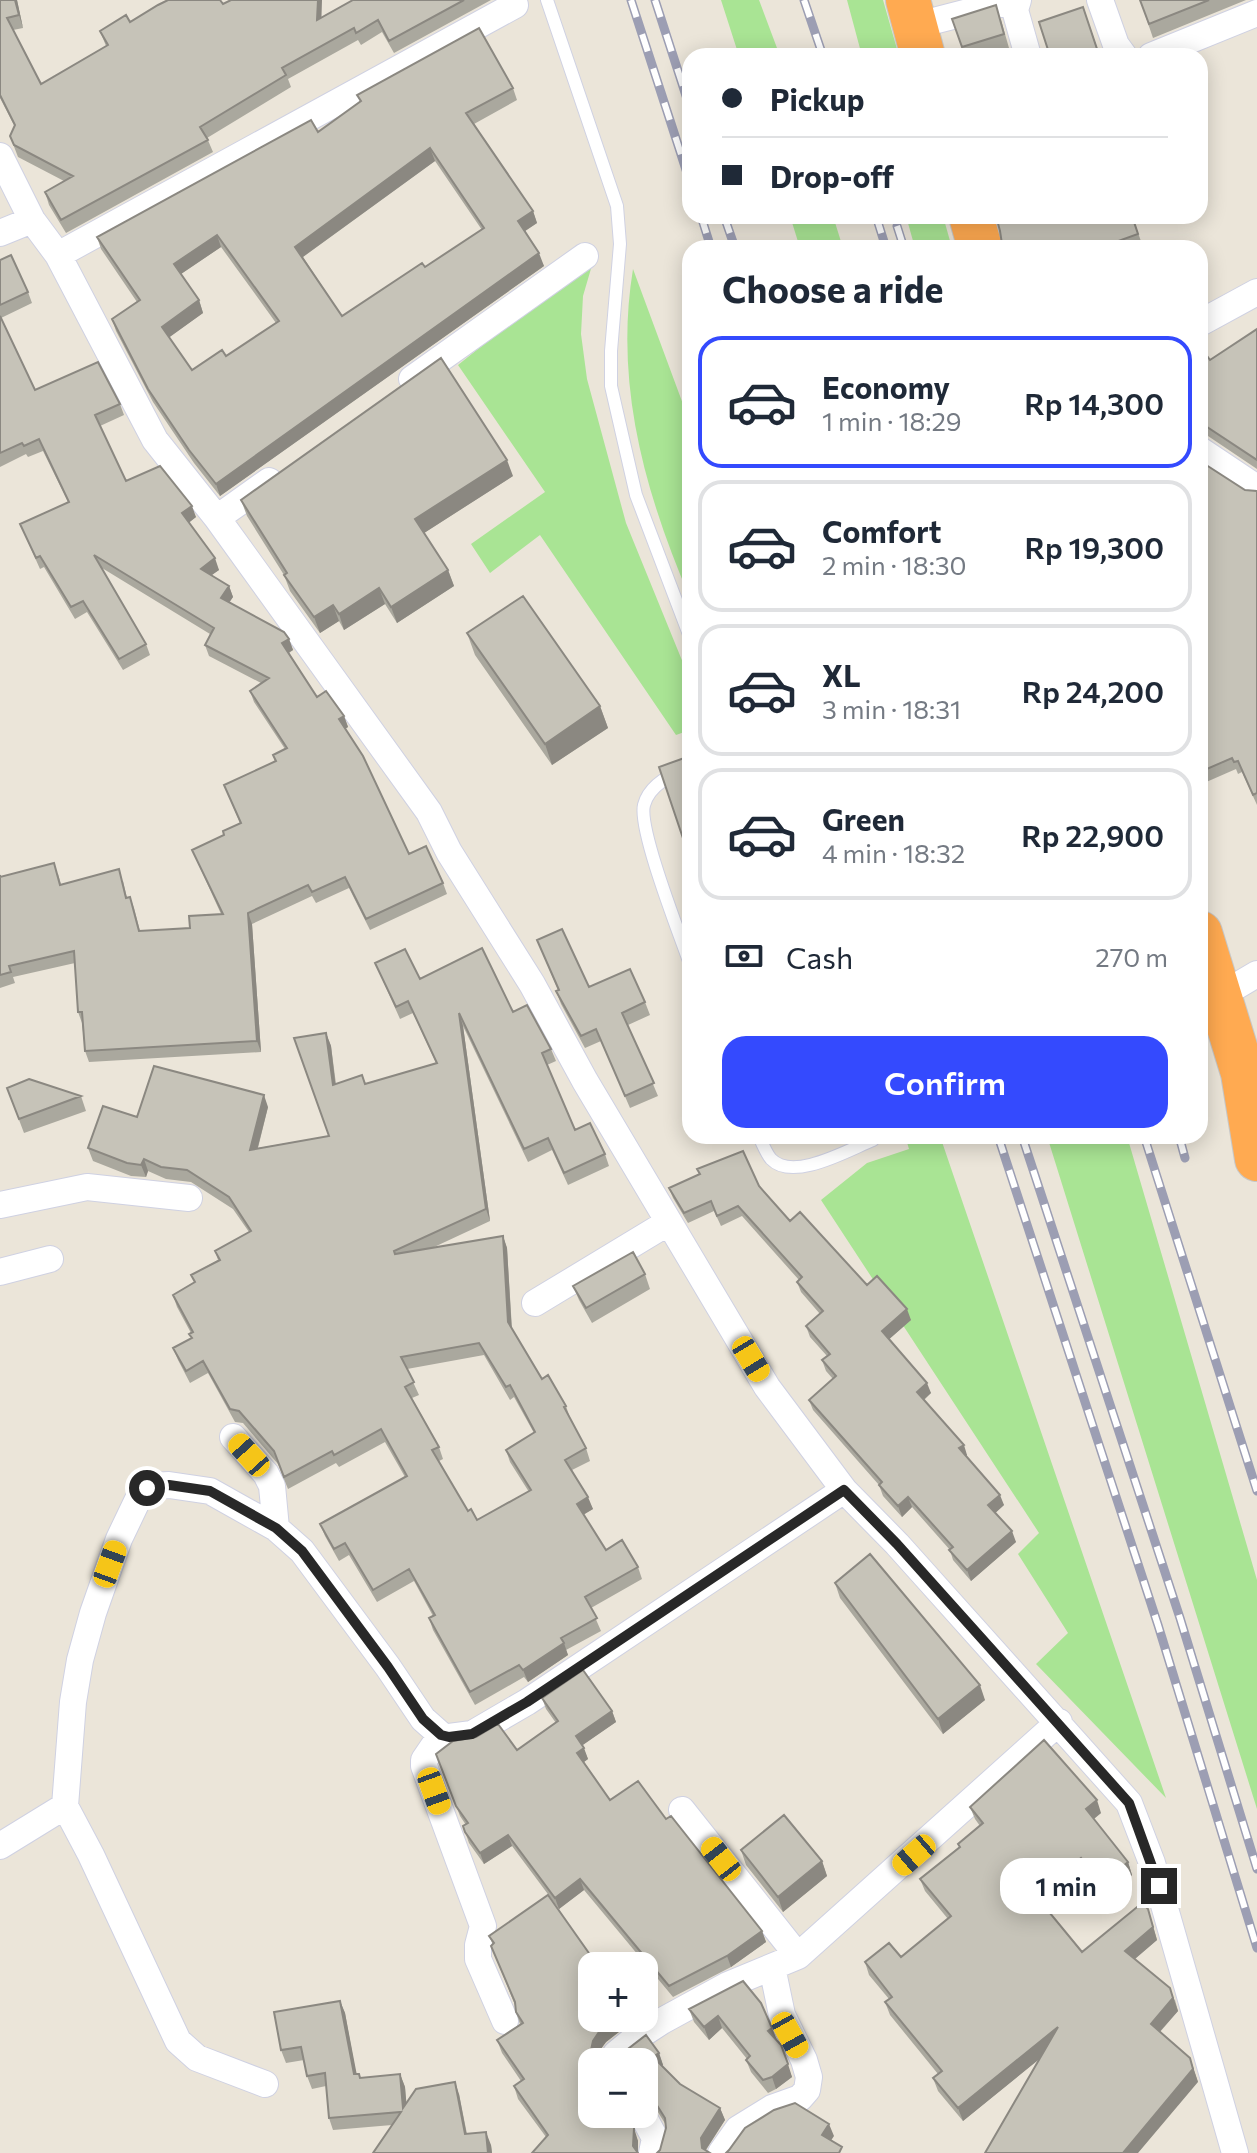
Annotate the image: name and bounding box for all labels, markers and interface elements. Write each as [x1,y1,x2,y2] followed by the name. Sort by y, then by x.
[770,80,864,117] text: Pickup
[770,157,894,194] text: Drop-off
[722,266,943,310] text: Choose a ride
[726,366,798,438] icon: car
[822,368,950,405] text: Economy
[1024,384,1164,421] text: Rp 14,300
[822,405,962,436] text: 1 min · 18:29
[726,510,798,582] icon: car
[822,512,941,549] text: Comfort
[1024,528,1164,565] text: Rp 19,300
[822,549,967,580] text: 2 min · 18:30
[726,654,798,726] icon: car
[822,656,861,693] text: XL
[1022,672,1164,709] text: Rp 24,200
[822,693,961,724] text: 3 min · 18:31
[726,798,798,870] icon: car
[822,800,905,837] text: Green
[1021,816,1164,853] text: Rp 22,900
[822,837,965,868] text: 4 min · 18:32
[722,934,766,978] icon: cash
[786,938,853,975] text: Cash
[1095,941,1168,972] text: 270 m
[722,1036,1168,1128] button: Confirm
[728,1332,774,1386] car
[224,1429,274,1481] car
[129,1470,165,1506] route start
[91,1537,129,1591] car
[415,1764,453,1818] car
[888,1830,940,1880] car
[697,1833,745,1885] car
[999,1858,1131,1914] callout: 1 min
[1141,1868,1177,1904] route end
[1035,1870,1097,1901] text: 1 min
[578,1952,658,2128] map controls
[578,1952,658,2032] button: +
[768,2008,812,2062] car
[578,2048,658,2128] button: −

